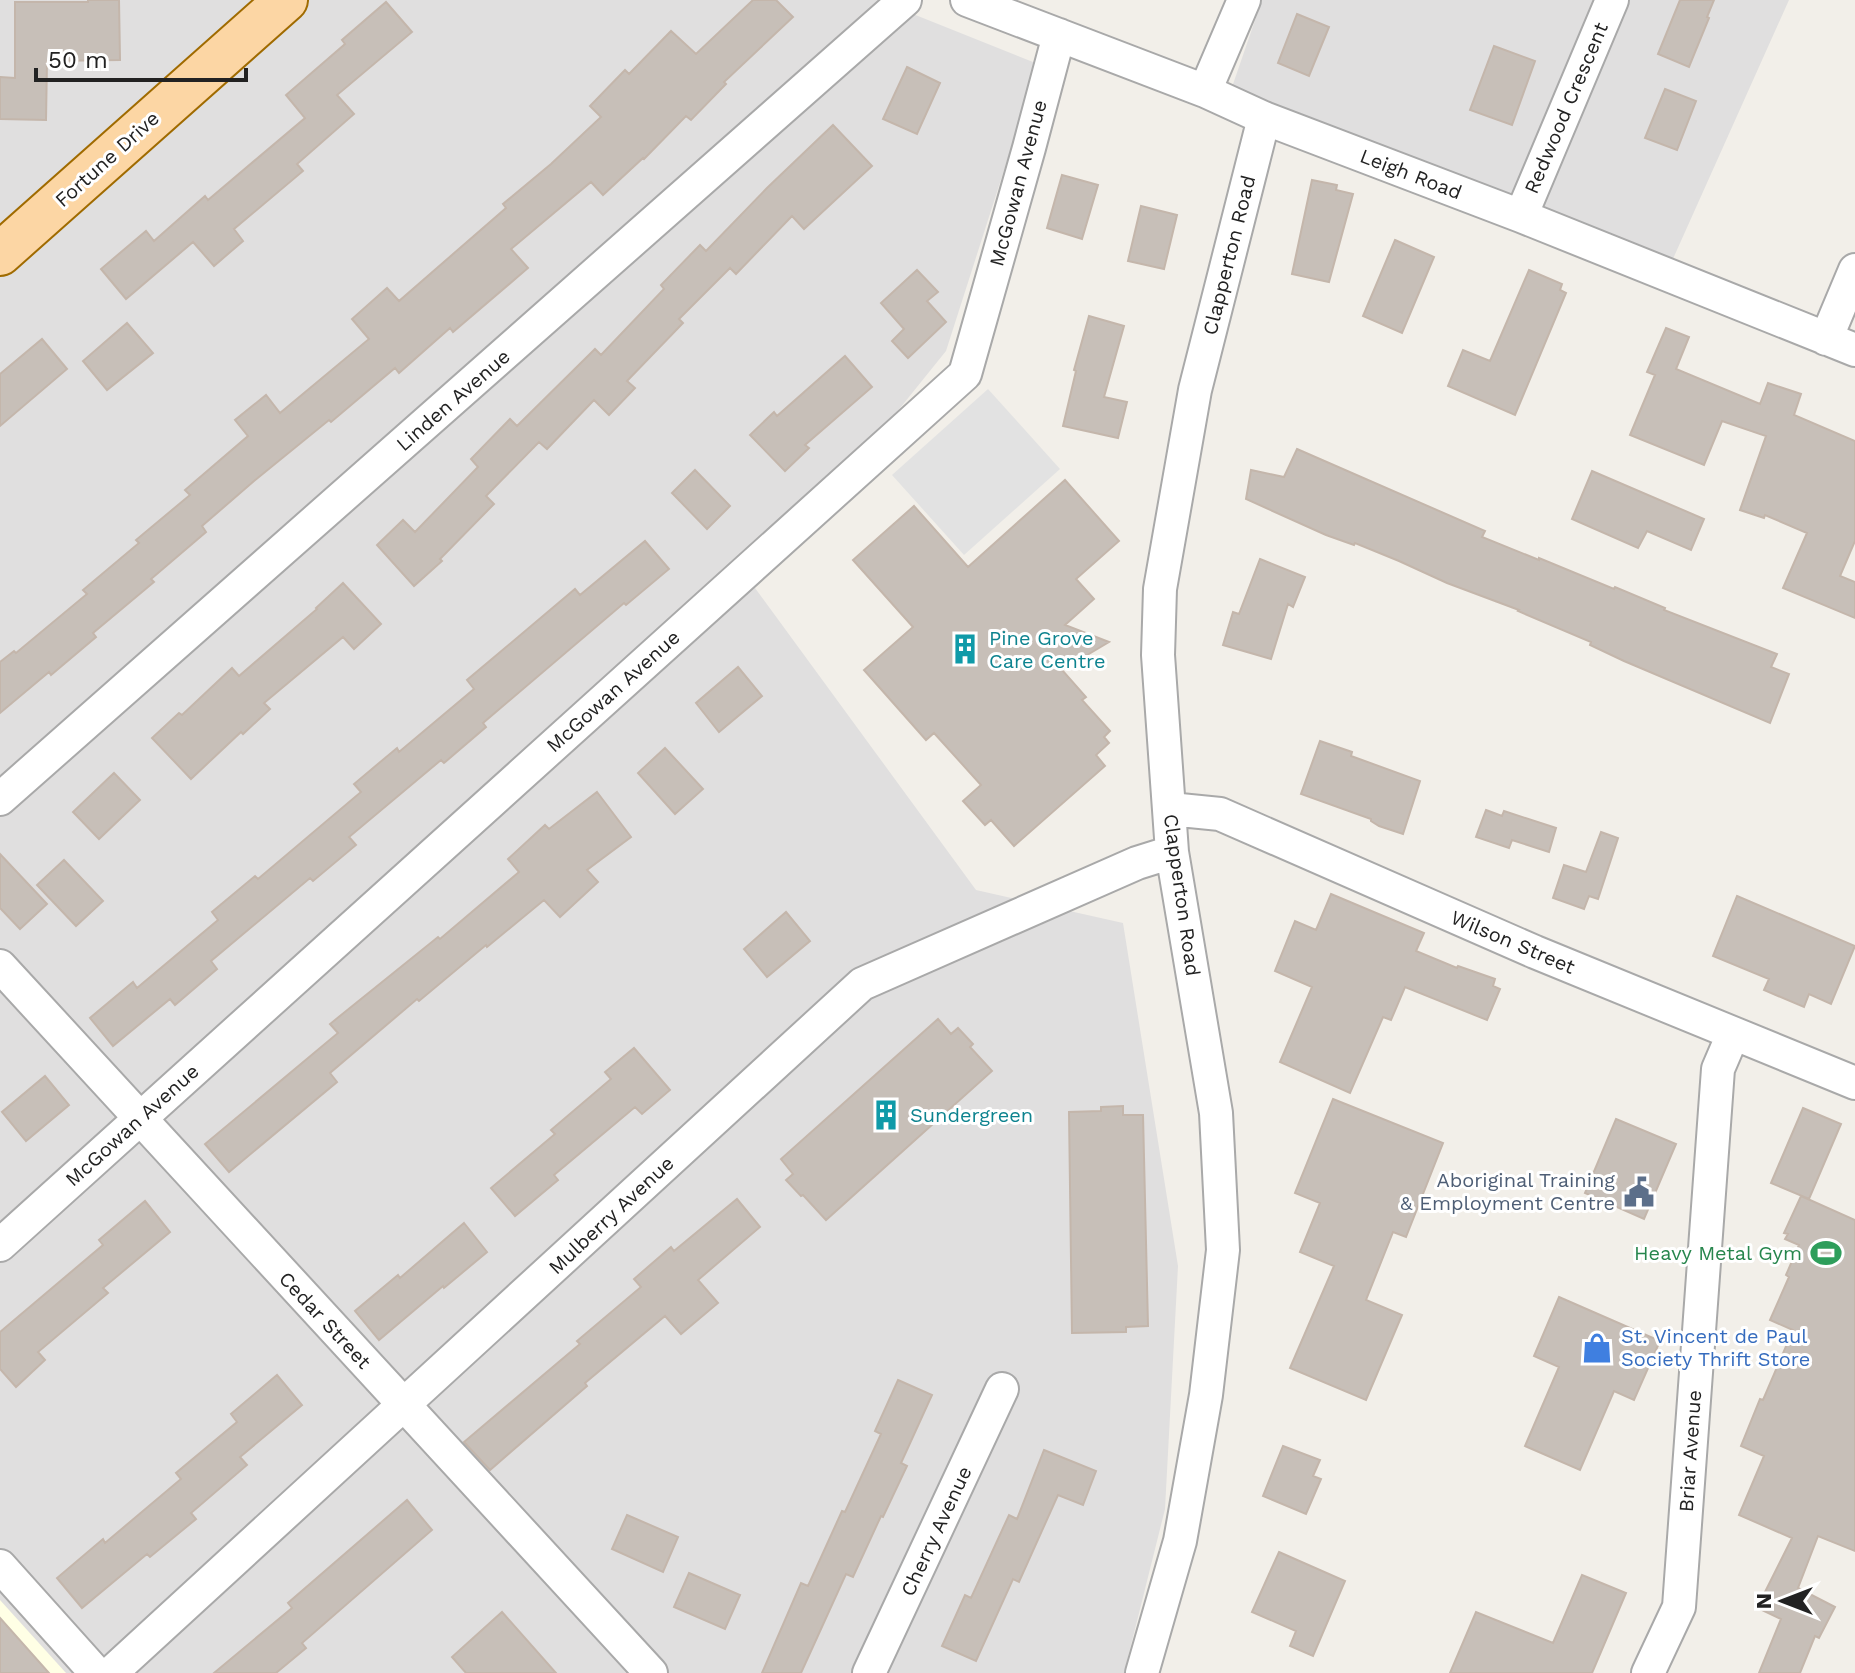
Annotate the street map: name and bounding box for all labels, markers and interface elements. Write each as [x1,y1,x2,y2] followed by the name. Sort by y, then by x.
[1519,18,1613,197] street label: Redwood Crescent
[36,32,246,82] scale bar
[48,46,108,74] text: 50 m
[984,97,1052,269] street label: McGowan Avenue
[50,106,164,212] street label: Fortune Drive
[1357,144,1465,204] street label: Leigh Road
[1198,173,1260,337] street label: Clapperton Road
[391,344,515,456] street label: Linden Avenue
[541,625,685,757] street label: McGowan Avenue
[989,626,1106,673] place label: Pine Grove Care Centre
[948,632,982,666] building icon: Pine Grove Care Centre
[1159,812,1205,978] street label: Clapperton Road
[1447,905,1579,979] street label: Wilson Street
[60,1059,204,1191] street label: McGowan Avenue
[869,1098,903,1132] building icon: Sundergreen
[910,1103,1033,1127] place label: Sundergreen
[543,1151,679,1279] street label: Mulberry Avenue
[1400,1168,1615,1215] place label: Aboriginal Training & Employment Centre
[1622,1175,1656,1209] public building icon: Aboriginal Training & Employment Centre
[1809,1236,1843,1270] sports icon: Heavy Metal Gym
[1634,1241,1802,1265] place label: Heavy Metal Gym
[274,1267,376,1374] street label: Cedar Street
[1621,1324,1810,1371] place label: St. Vincent de Paul Society Thrift Store
[1580,1331,1614,1365] shop icon: St. Vincent de Paul Society Thrift Store
[1674,1389,1706,1513] street label: Briar Avenue
[895,1462,977,1600] street label: Cherry Avenue
[1743,1561,1823,1641] north arrow
[1751,1593,1776,1609] text: N

